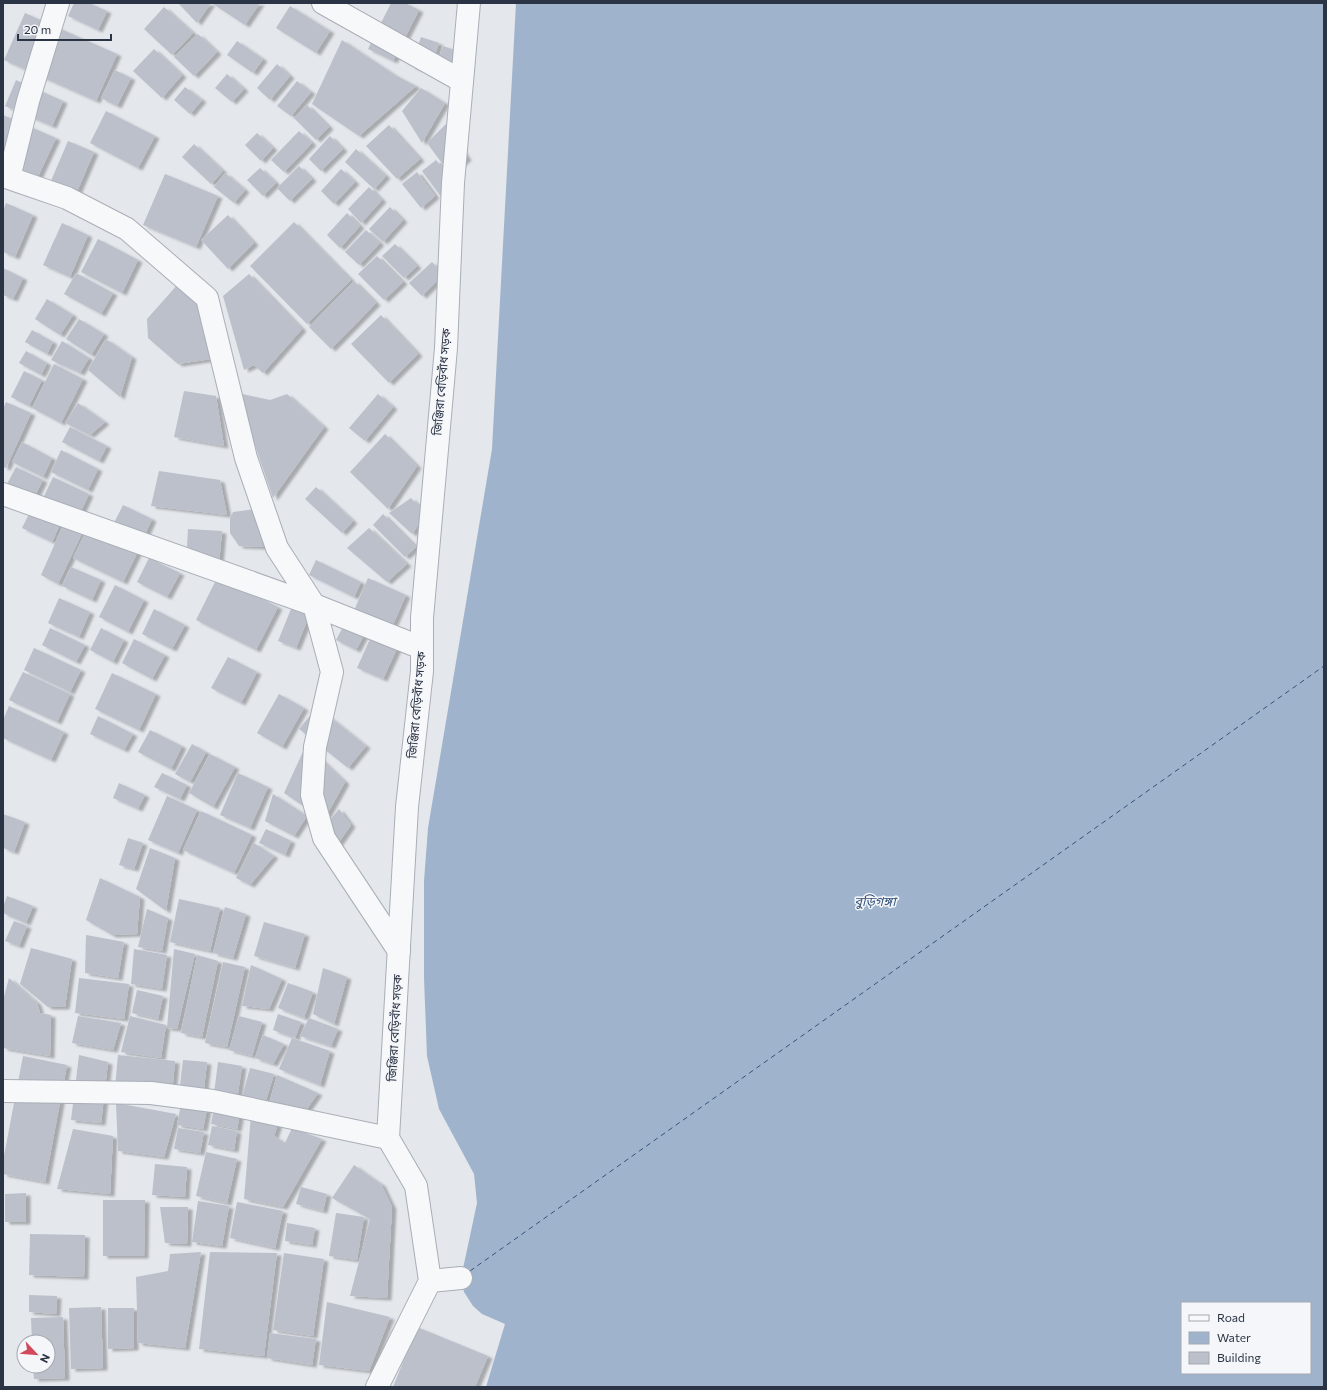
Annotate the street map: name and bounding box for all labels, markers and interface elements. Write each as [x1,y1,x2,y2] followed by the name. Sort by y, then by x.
[18,16,111,42] scale bar
[24,22,51,36] text: 20 m
[429,328,454,437] street label: জিঞ্জিরা বেড়িবাঁধ সড়ক
[404,651,429,760] street label: জিঞ্জিরা বেড়িবাঁধ সড়ক
[854,893,898,909] water label: বুড়িগঙ্গা
[384,974,405,1083] street label: জিঞ্জিরা বেড়িবাঁধ সড়ক
[1181,1302,1311,1374] legend
[1217,1310,1245,1324] text: Road
[1217,1330,1251,1344] text: Water
[16,1334,56,1374] north arrow
[1217,1350,1261,1364] text: Building
[38,1352,53,1365] text: N

